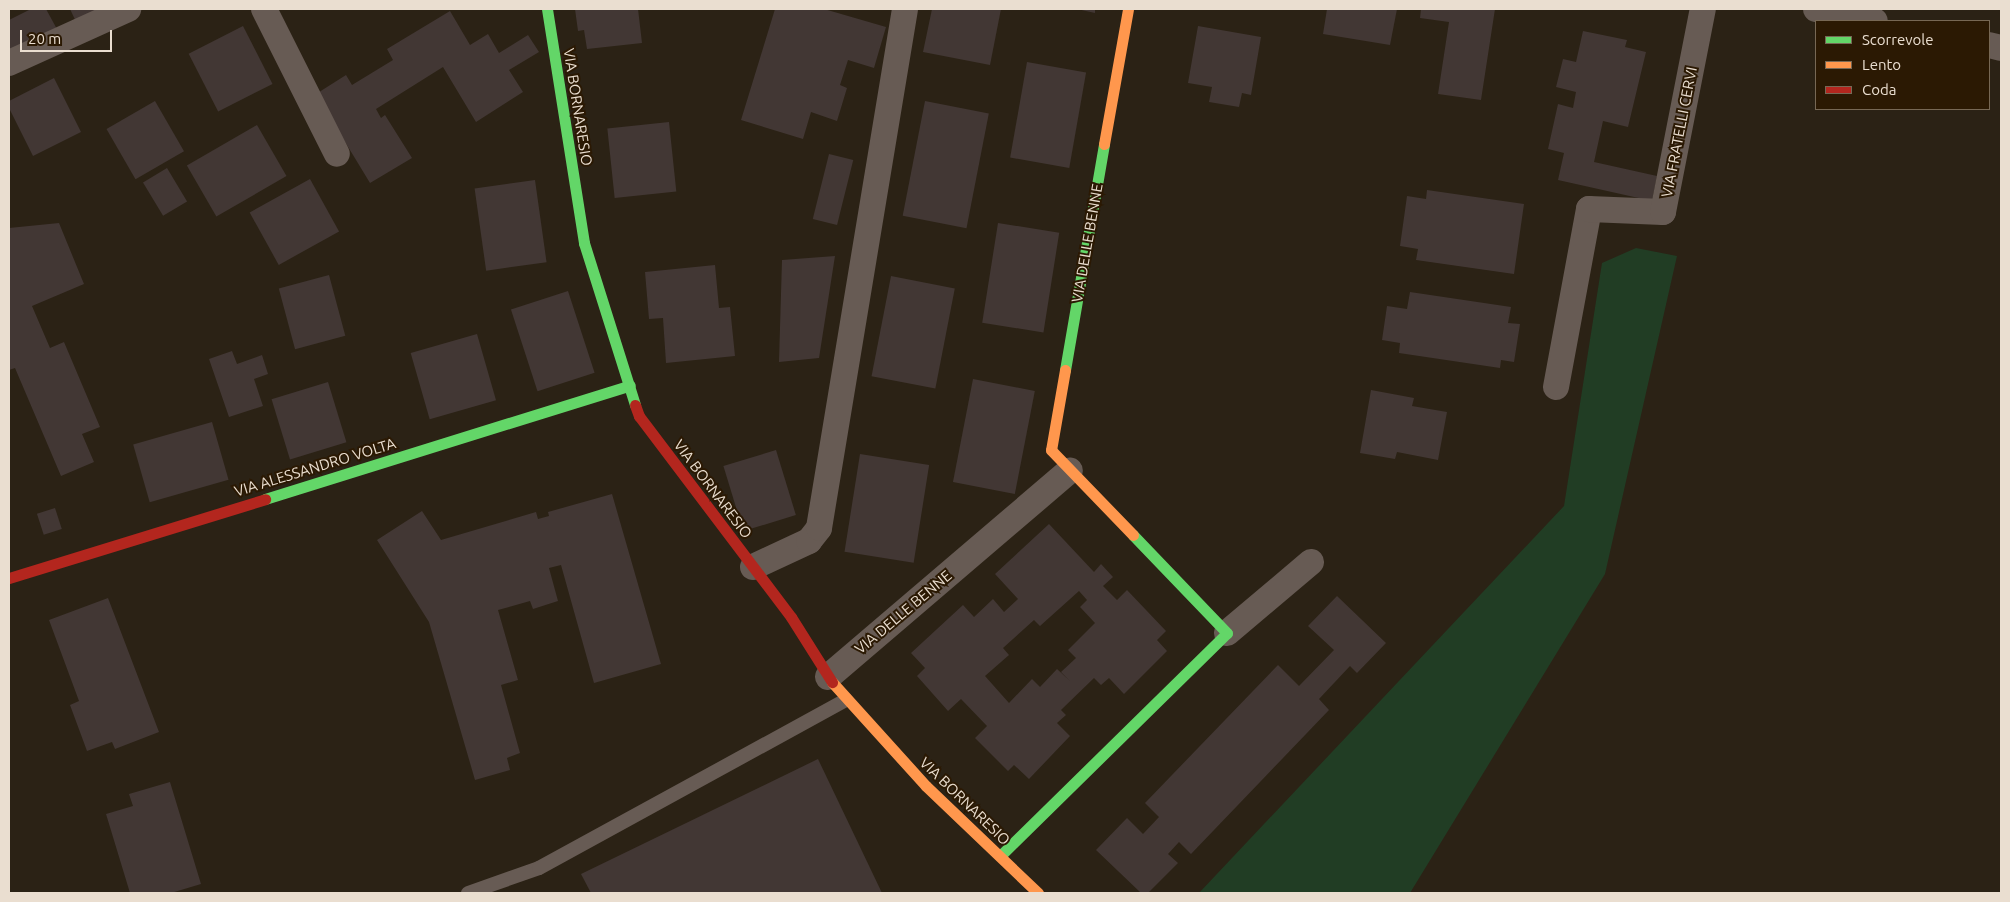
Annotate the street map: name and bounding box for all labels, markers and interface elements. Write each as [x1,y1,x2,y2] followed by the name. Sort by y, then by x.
[22,20,115,52] scale bar
[1815,20,1990,110] legend
[28,30,61,47] text: 20 m
[1862,31,1933,48] text: Scorrevole
[560,47,596,167] street label: VIA BORNARESIO
[1862,56,1901,73] text: Lento
[1658,65,1700,199] street label: VIA FRATELLI CERVI
[1862,81,1896,98] text: Coda
[1068,182,1106,304] street label: VIA DELLE BENNE
[232,434,398,500] street label: VIA ALESSANDRO VOLTA
[670,436,756,542] street label: VIA BORNARESIO
[851,566,955,658] street label: VIA DELLE BENNE
[916,753,1014,849] street label: VIA BORNARESIO

